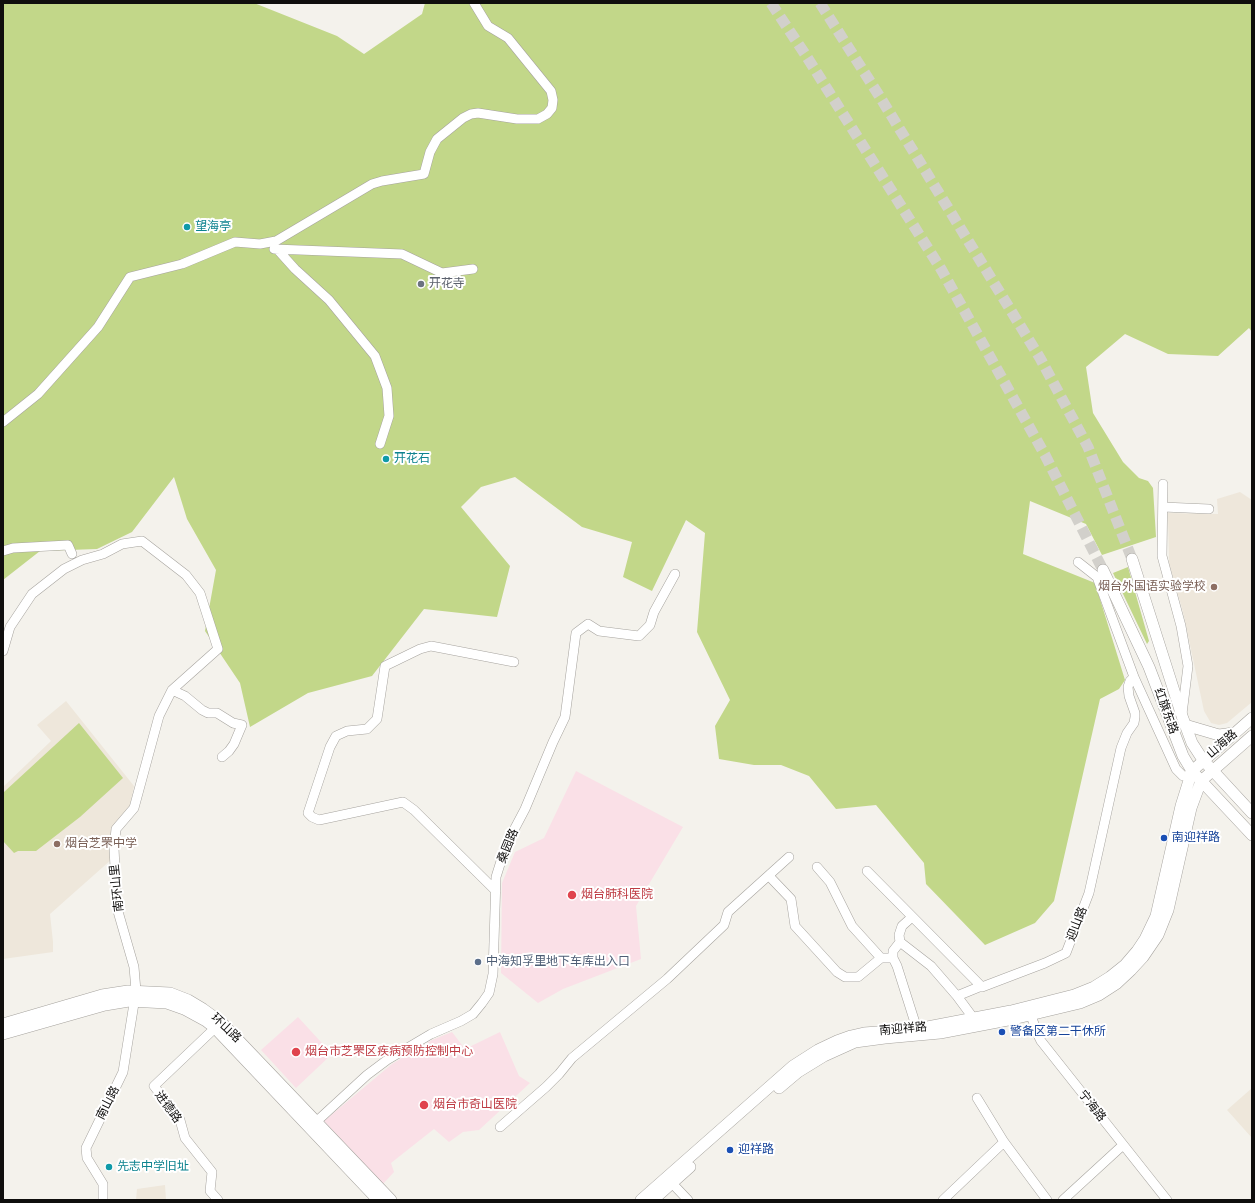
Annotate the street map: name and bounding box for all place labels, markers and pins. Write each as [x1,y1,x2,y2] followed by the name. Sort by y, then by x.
[195,220,231,234] place label: 望海亭
[182,222,192,232] marker: 望海亭
[429,277,465,291] place label: 开花寺
[416,279,426,289] marker: 开花寺
[394,452,430,466] place label: 开花石
[381,454,391,464] marker: 开花石
[1098,580,1206,594] place label: 烟台外国语实验学校
[1209,582,1219,592] marker: 烟台外国语实验学校
[1172,831,1220,845] place label: 南迎祥路
[1159,833,1169,843] marker: 南迎祥路
[65,837,137,851] place label: 烟台芝罘中学
[52,839,62,849] marker: 烟台芝罘中学
[581,888,653,902] place label: 烟台肺科医院
[566,889,578,901] marker: 烟台肺科医院
[486,955,630,969] place label: 中海知孚里地下车库出入口
[473,957,483,967] marker: 中海知孚里地下车库出入口
[1010,1025,1106,1039] place label: 警备区第二干休所
[997,1027,1007,1037] marker: 警备区第二干休所
[305,1045,473,1059] place label: 烟台市芝罘区疾病预防控制中心
[290,1046,302,1058] marker: 烟台市芝罘区疾病预防控制中心
[433,1098,517,1112] place label: 烟台市奇山医院
[418,1099,430,1111] marker: 烟台市奇山医院
[738,1143,774,1157] place label: 迎祥路
[725,1145,735,1155] marker: 迎祥路
[117,1160,189,1174] place label: 先志中学旧址
[104,1162,114,1172] marker: 先志中学旧址

